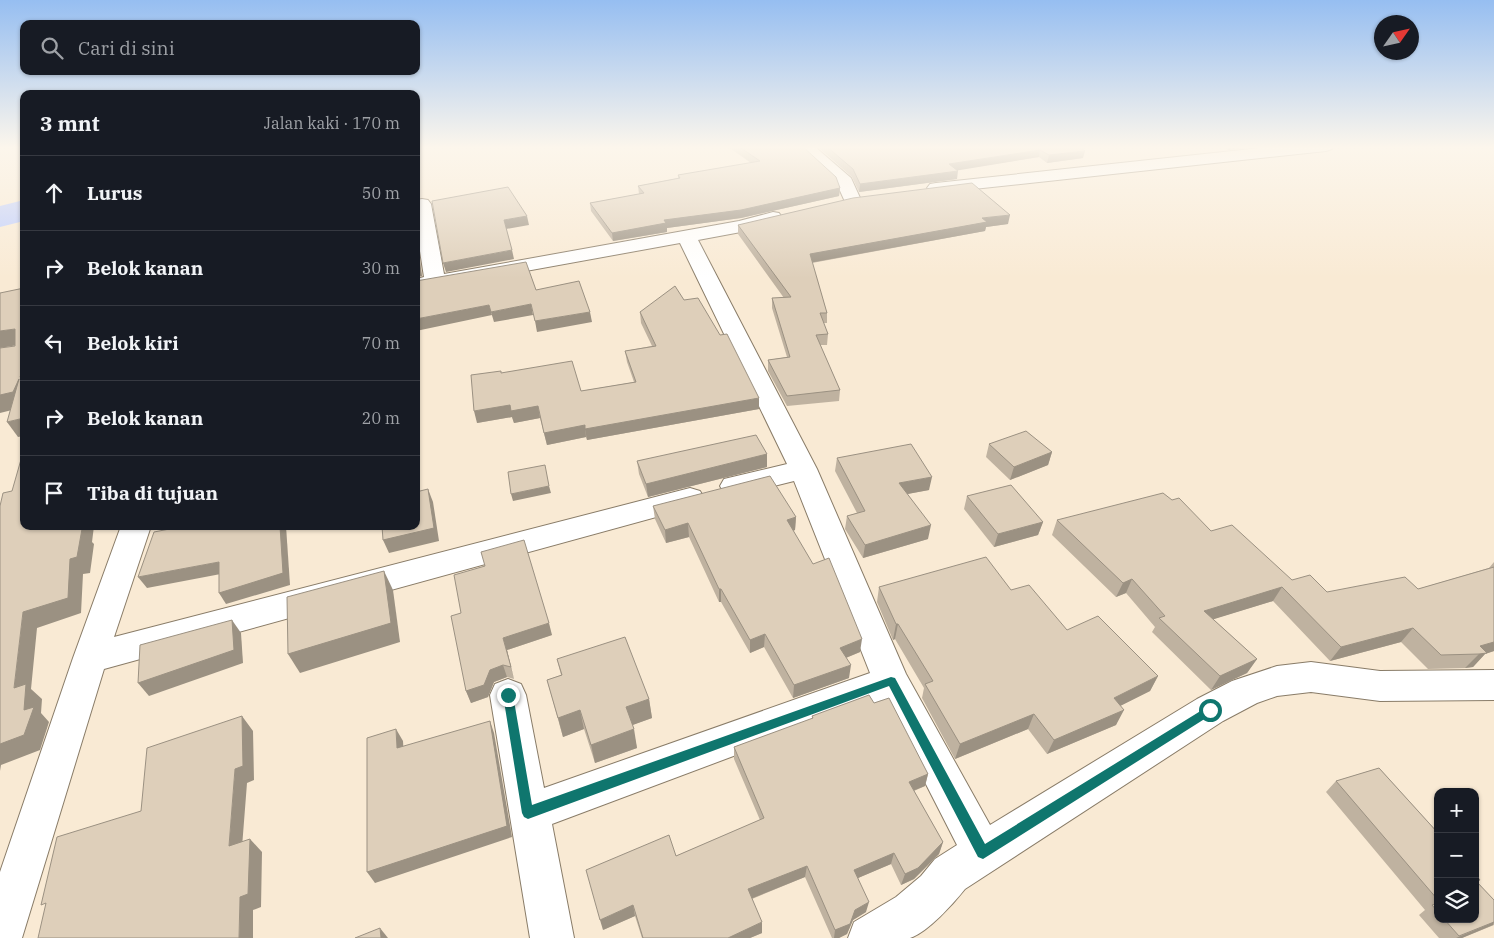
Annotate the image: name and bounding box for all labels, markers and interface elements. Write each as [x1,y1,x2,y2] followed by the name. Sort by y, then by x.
[1374,15,1419,60] north arrow
[20,20,420,75] search box
[38,34,66,62] icon: search
[78,36,175,60] text: Cari di sini
[40,109,100,137] text: 3 mnt
[264,113,400,133] text: Jalan kaki · 170 m
[40,179,68,207] icon: ahead
[87,181,142,205] text: Lurus
[362,183,400,203] text: 50 m
[40,254,68,282] icon: right
[87,256,203,280] text: Belok kanan
[362,258,400,278] text: 30 m
[40,329,68,357] icon: left
[87,331,179,355] text: Belok kiri
[362,333,400,353] text: 70 m
[40,404,68,432] icon: right
[87,406,203,430] text: Belok kanan
[362,408,400,428] text: 20 m
[40,479,68,507] icon: arrive
[87,481,218,505] text: Tiba di tujuan
[497,684,520,707] route end
[1199,699,1222,722] route start
[1434,788,1479,923] map controls
[1434,788,1479,833] button: +
[1434,833,1479,878] button: −
[1434,878,1479,923] button: layers

